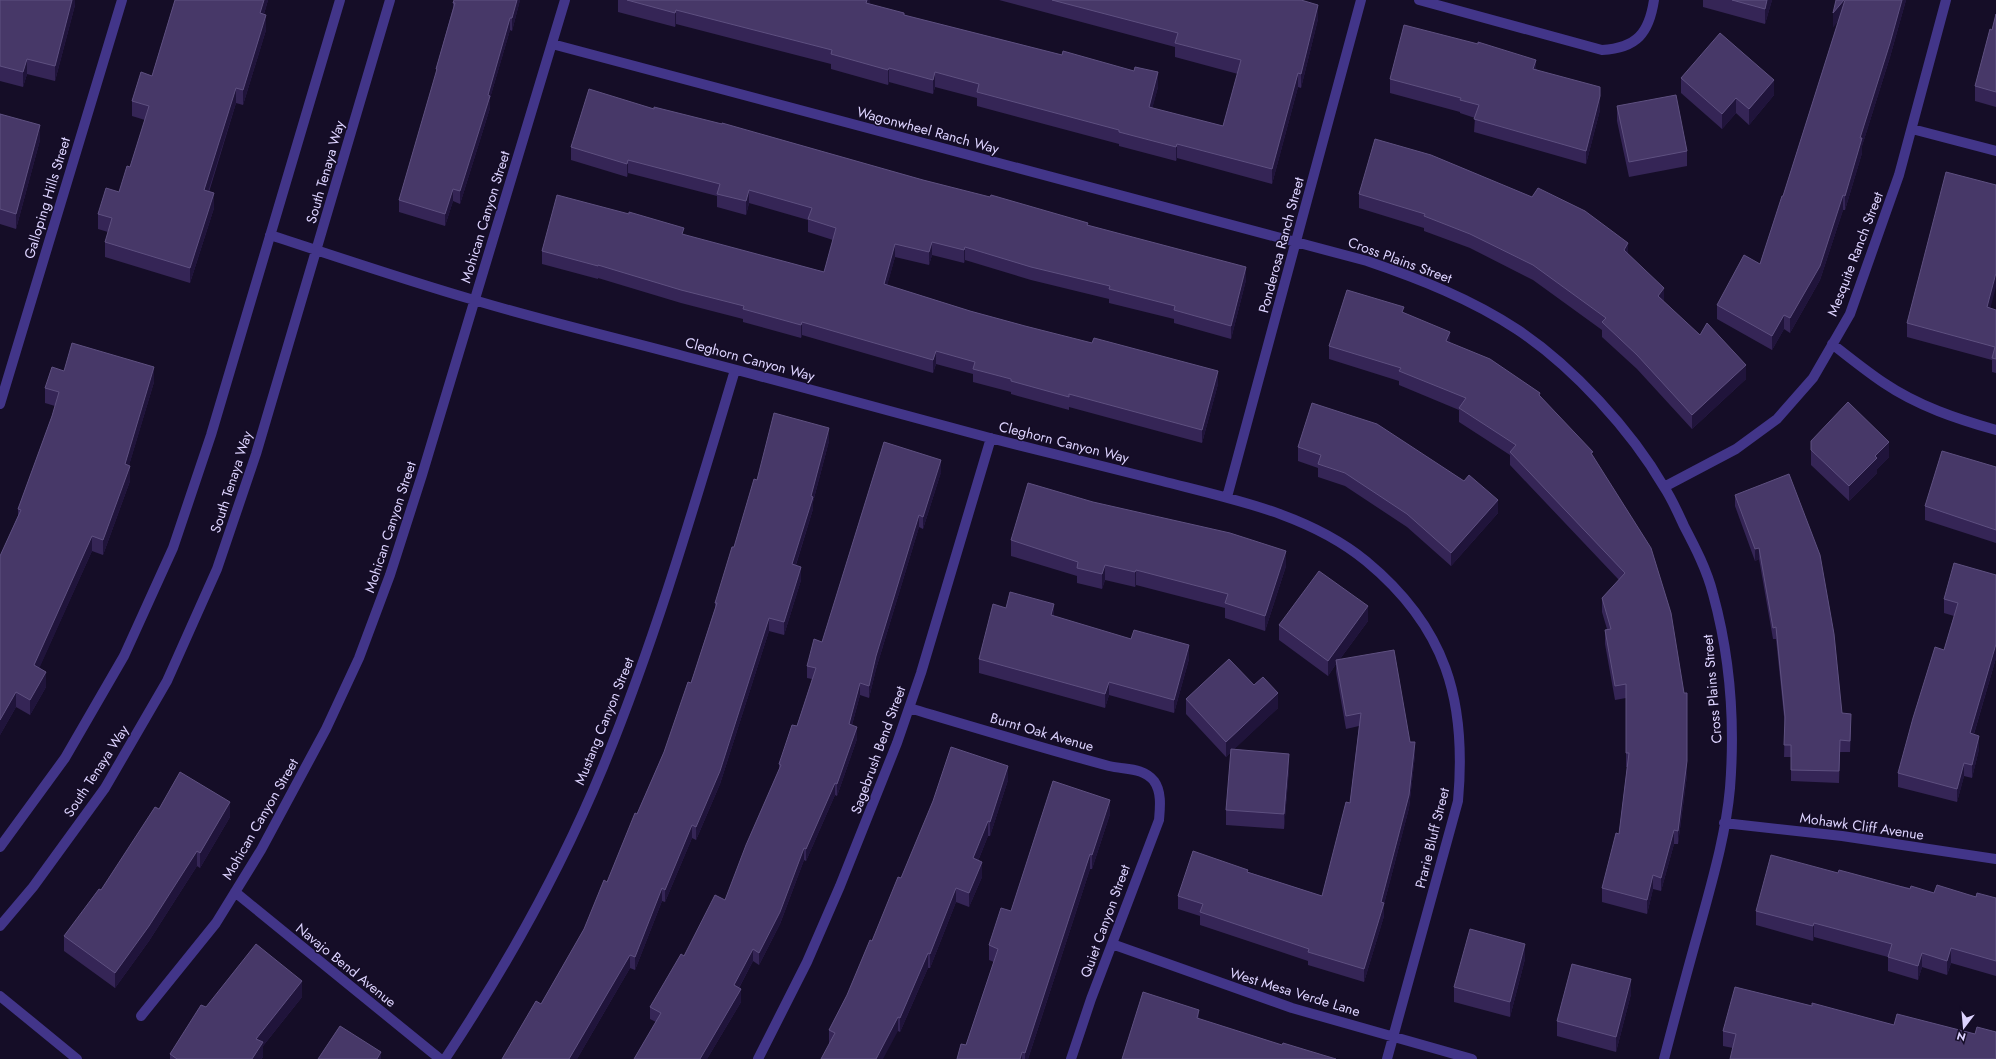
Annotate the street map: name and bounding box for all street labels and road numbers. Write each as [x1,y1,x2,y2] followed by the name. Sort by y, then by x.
[855,101,1002,159] street label: Wagonwheel Ranch Way
[301,117,349,226] street label: South Tenaya Way
[19,134,75,261] street label: Galloping Hills Street
[455,148,515,285] street label: Mohican Canyon Street
[1253,174,1309,315] street label: Ponderosa Ranch Street
[1822,188,1888,319] street label: Mesquite Ranch Street
[1345,232,1455,288] street label: Cross Plains Street
[683,332,818,386] street label: Cleghorn Canyon Way
[997,416,1132,468] street label: Cleghorn Canyon Way
[205,428,257,536] street label: South Tenaya Way
[359,458,421,595] street label: Mohican Canyon Street
[1697,633,1727,744] street label: Cross Plains Street
[569,654,639,788] street label: Mustang Canyon Street
[846,683,911,817] street label: Sagebrush Bend Street
[988,708,1096,756] street label: Burnt Oak Avenue
[59,720,134,821] street label: South Tenaya Way
[217,754,303,883] street label: Mohican Canyon Street
[1410,785,1454,890] street label: Prarie Bluff Street
[1799,807,1925,845] street label: Mohawk Cliff Avenue
[1075,861,1135,980] street label: Quiet Canyon Street
[292,918,400,1012] street label: Navajo Bend Avenue
[1227,963,1363,1021] street label: West Mesa Verde Lane

